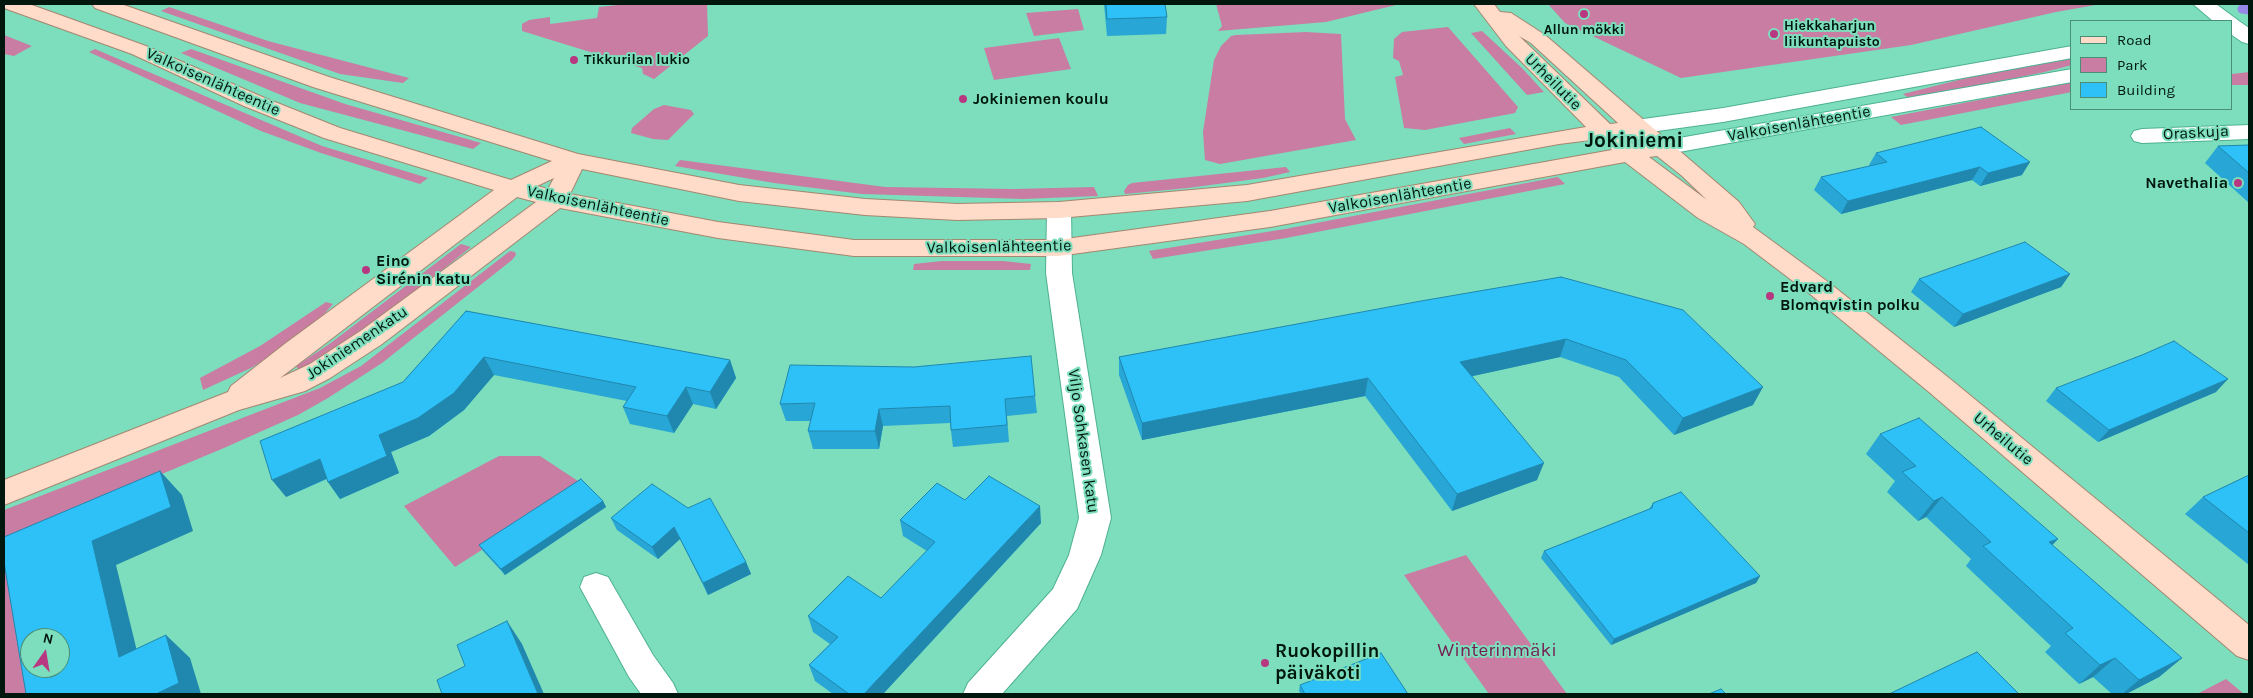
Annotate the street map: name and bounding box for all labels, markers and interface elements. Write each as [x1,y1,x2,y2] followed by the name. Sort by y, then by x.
[1578,8,1590,20] marker: Allun mökki
[1784,18,1880,50] place label: Hiekkaharjun liikuntapuisto
[2070,20,2233,110] legend
[1544,22,1624,38] place label: Allun mökki
[1768,28,1780,40] marker: Hiekkaharjun liikuntapuisto
[2117,31,2152,49] text: Road
[143,44,283,120] street label: Valkoisenlähteentie
[1521,50,1585,114] street label: Urheilutie
[584,52,690,68] place label: Tikkurilan lukio
[568,54,580,66] marker: Tikkurilan lukio
[2117,56,2147,74] text: Park
[2117,81,2175,99] text: Building
[973,89,1109,109] place label: Jokiniemen koulu
[957,93,969,105] marker: Jokiniemen koulu
[1726,102,1872,146] street label: Valkoisenlähteentie
[2163,122,2229,144] street label: Oraskuja
[1585,128,1683,154] district label: Jokiniemi
[2145,173,2228,193] place label: Navethalia
[1327,174,1473,218] street label: Valkoisenlähteentie
[2232,177,2244,189] marker: Navethalia
[525,182,671,230] street label: Valkoisenlähteentie
[927,236,1071,258] street label: Valkoisenlähteentie
[376,251,471,289] place label: Eino Sirénin katu
[360,264,372,276] marker: Eino Sirénin katu
[1780,277,1920,315] place label: Edvard Blomqvistin polku
[1764,290,1776,302] marker: Edvard Blomqvistin polku
[303,302,411,384] street label: Jokiniemenkatu
[1063,368,1103,514] street label: Viljo Sohkasen katu
[1969,408,2037,470] street label: Urheilutie
[20,628,70,678] north arrow
[41,629,55,648] text: N
[1437,640,1557,662] park label: Winterinmäki
[1275,641,1379,685] place label: Ruokopillin päiväkoti
[1259,657,1271,669] marker: Ruokopillin päiväkoti

